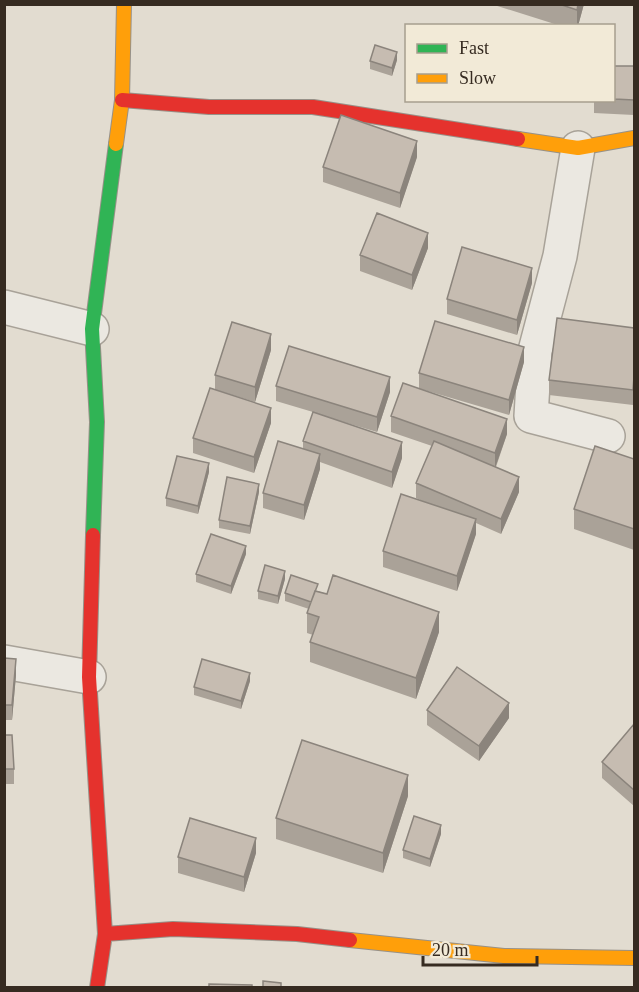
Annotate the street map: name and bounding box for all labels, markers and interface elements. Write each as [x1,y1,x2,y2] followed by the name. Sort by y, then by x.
[405,24,615,102] legend
[459,38,489,58] text: Fast
[459,68,496,88] text: Slow
[423,929,537,967] scale bar
[432,940,469,960] text: 20 m

